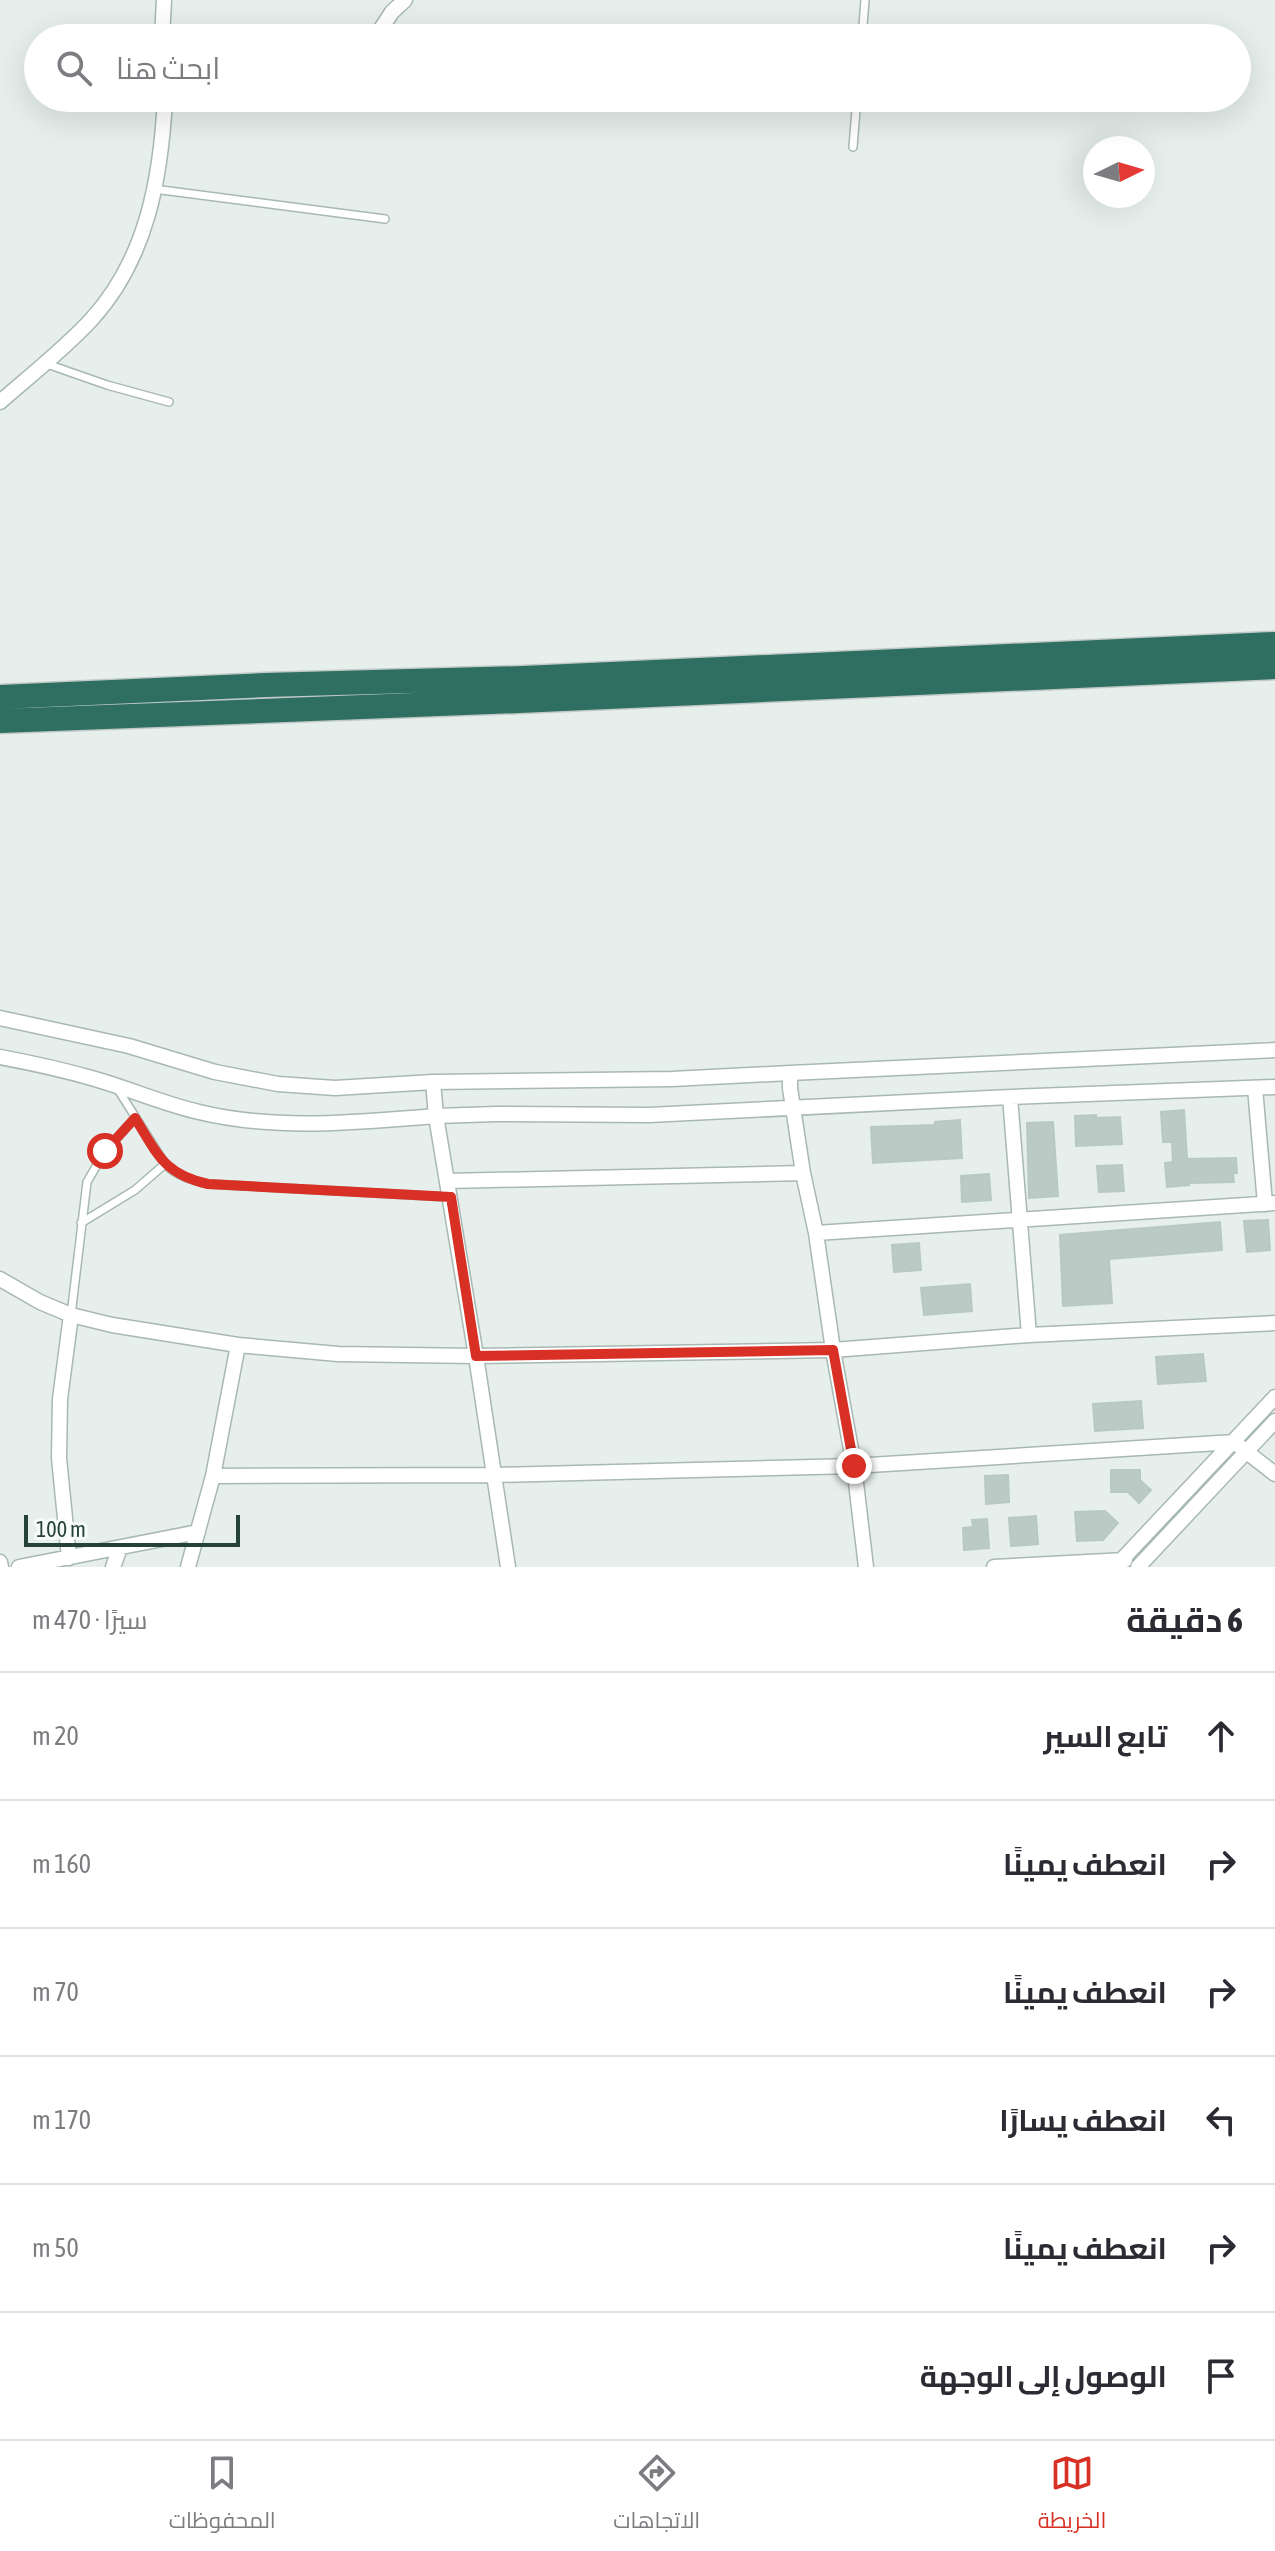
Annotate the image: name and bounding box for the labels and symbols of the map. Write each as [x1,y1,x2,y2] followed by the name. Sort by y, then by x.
[1083,136,1155,208] north arrow
[87,1133,123,1169] route start
[836,1448,872,1484] route end
[24,1511,240,1547] scale bar

